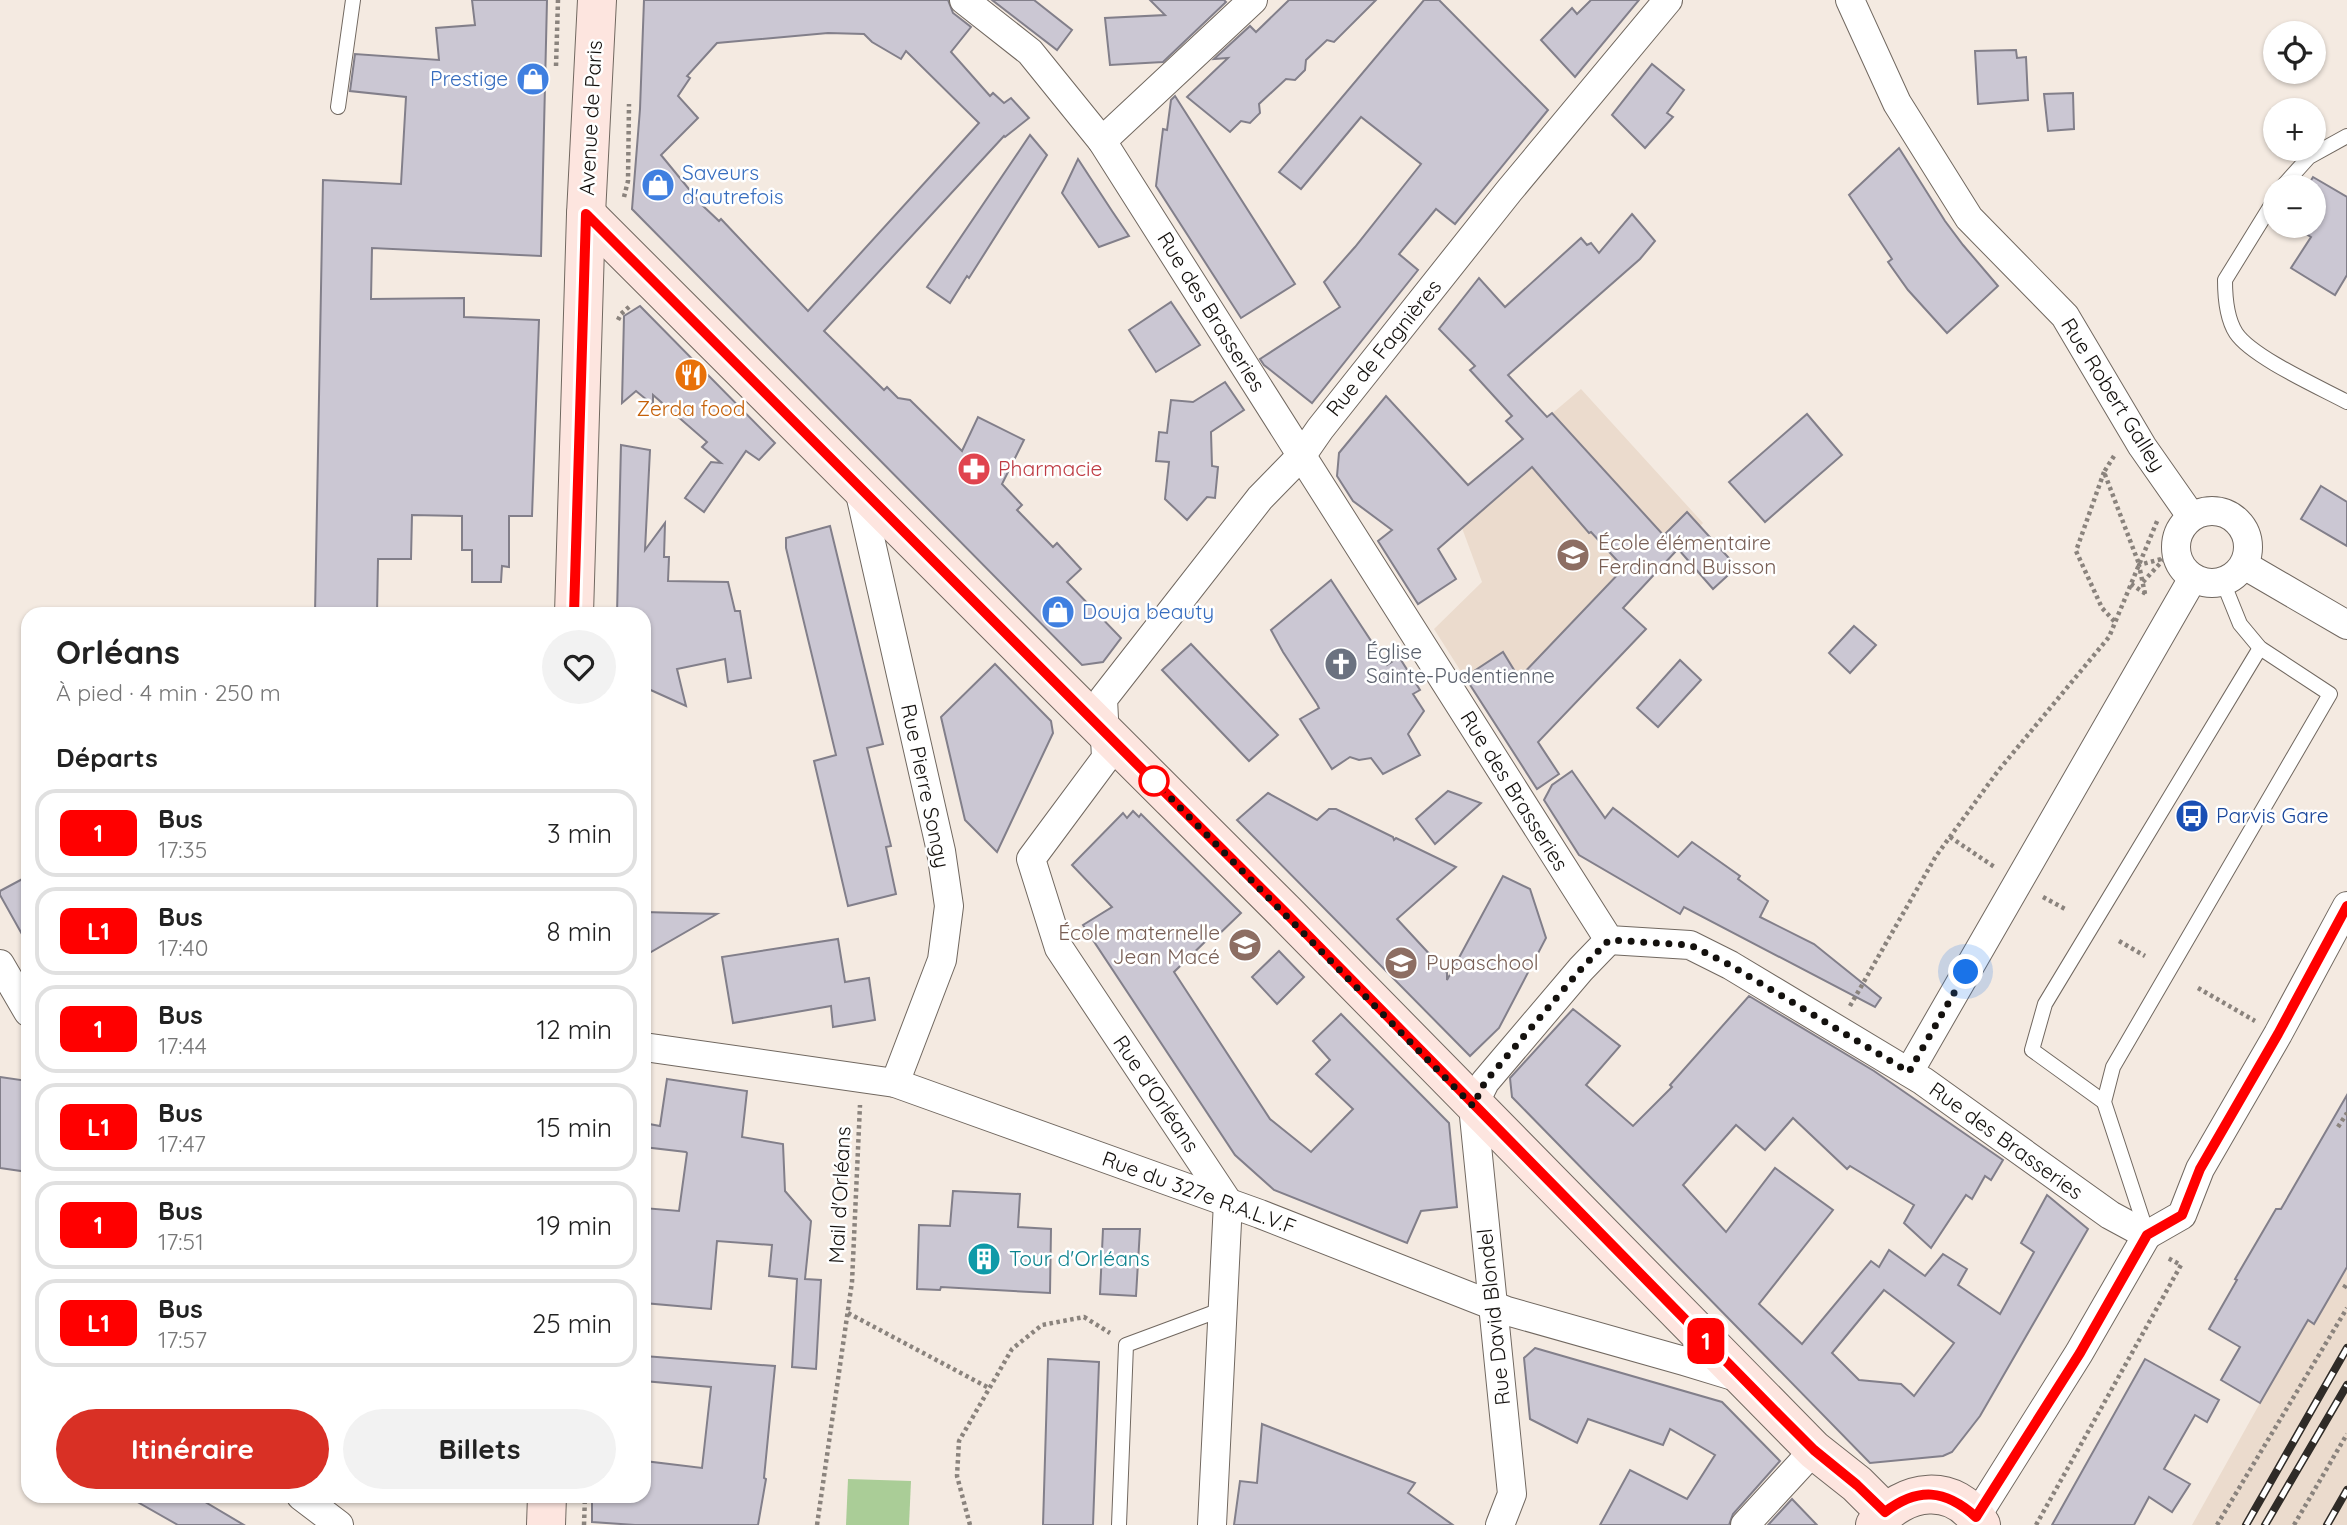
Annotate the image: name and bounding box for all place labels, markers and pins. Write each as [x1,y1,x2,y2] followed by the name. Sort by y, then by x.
[514,60,552,98] shop icon: Prestige
[430,65,508,91] place label: Prestige
[682,159,784,209] place label: Saveurs d'autrefois
[639,166,677,204] shop icon: Saveurs d'autrefois
[672,356,710,394] restaurant icon: Zerda food
[637,395,745,421] place label: Zerda food
[955,450,993,488] pharmacy icon: Pharmacie
[998,455,1102,481] place label: Pharmacie
[1598,529,1776,579] place label: École élémentaire Ferdinand Buisson
[1554,536,1592,574] school or university icon: École élémentaire Ferdinand Buisson
[1039,593,1077,631] shop icon: Douja beauty
[1082,598,1214,624] place label: Douja beauty
[1366,638,1555,688] place label: Église Sainte-Pudentienne
[1322,645,1360,683] church icon: Église Sainte-Pudentienne
[1139,766,1169,796] unlabelled marker
[2173,797,2211,835] bus stop icon: Parvis Gare
[2216,802,2329,828] place label: Parvis Gare
[1058,919,1220,969] place label: École maternelle Jean Macé
[1226,926,1264,964] school or university icon: École maternelle Jean Macé
[1382,944,1420,982] school or university icon: Pupaschool
[1426,949,1539,975] place label: Pupaschool
[965,1240,1003,1278] building icon: Tour d'Orléans
[1009,1245,1150,1271] place label: Tour d'Orléans

